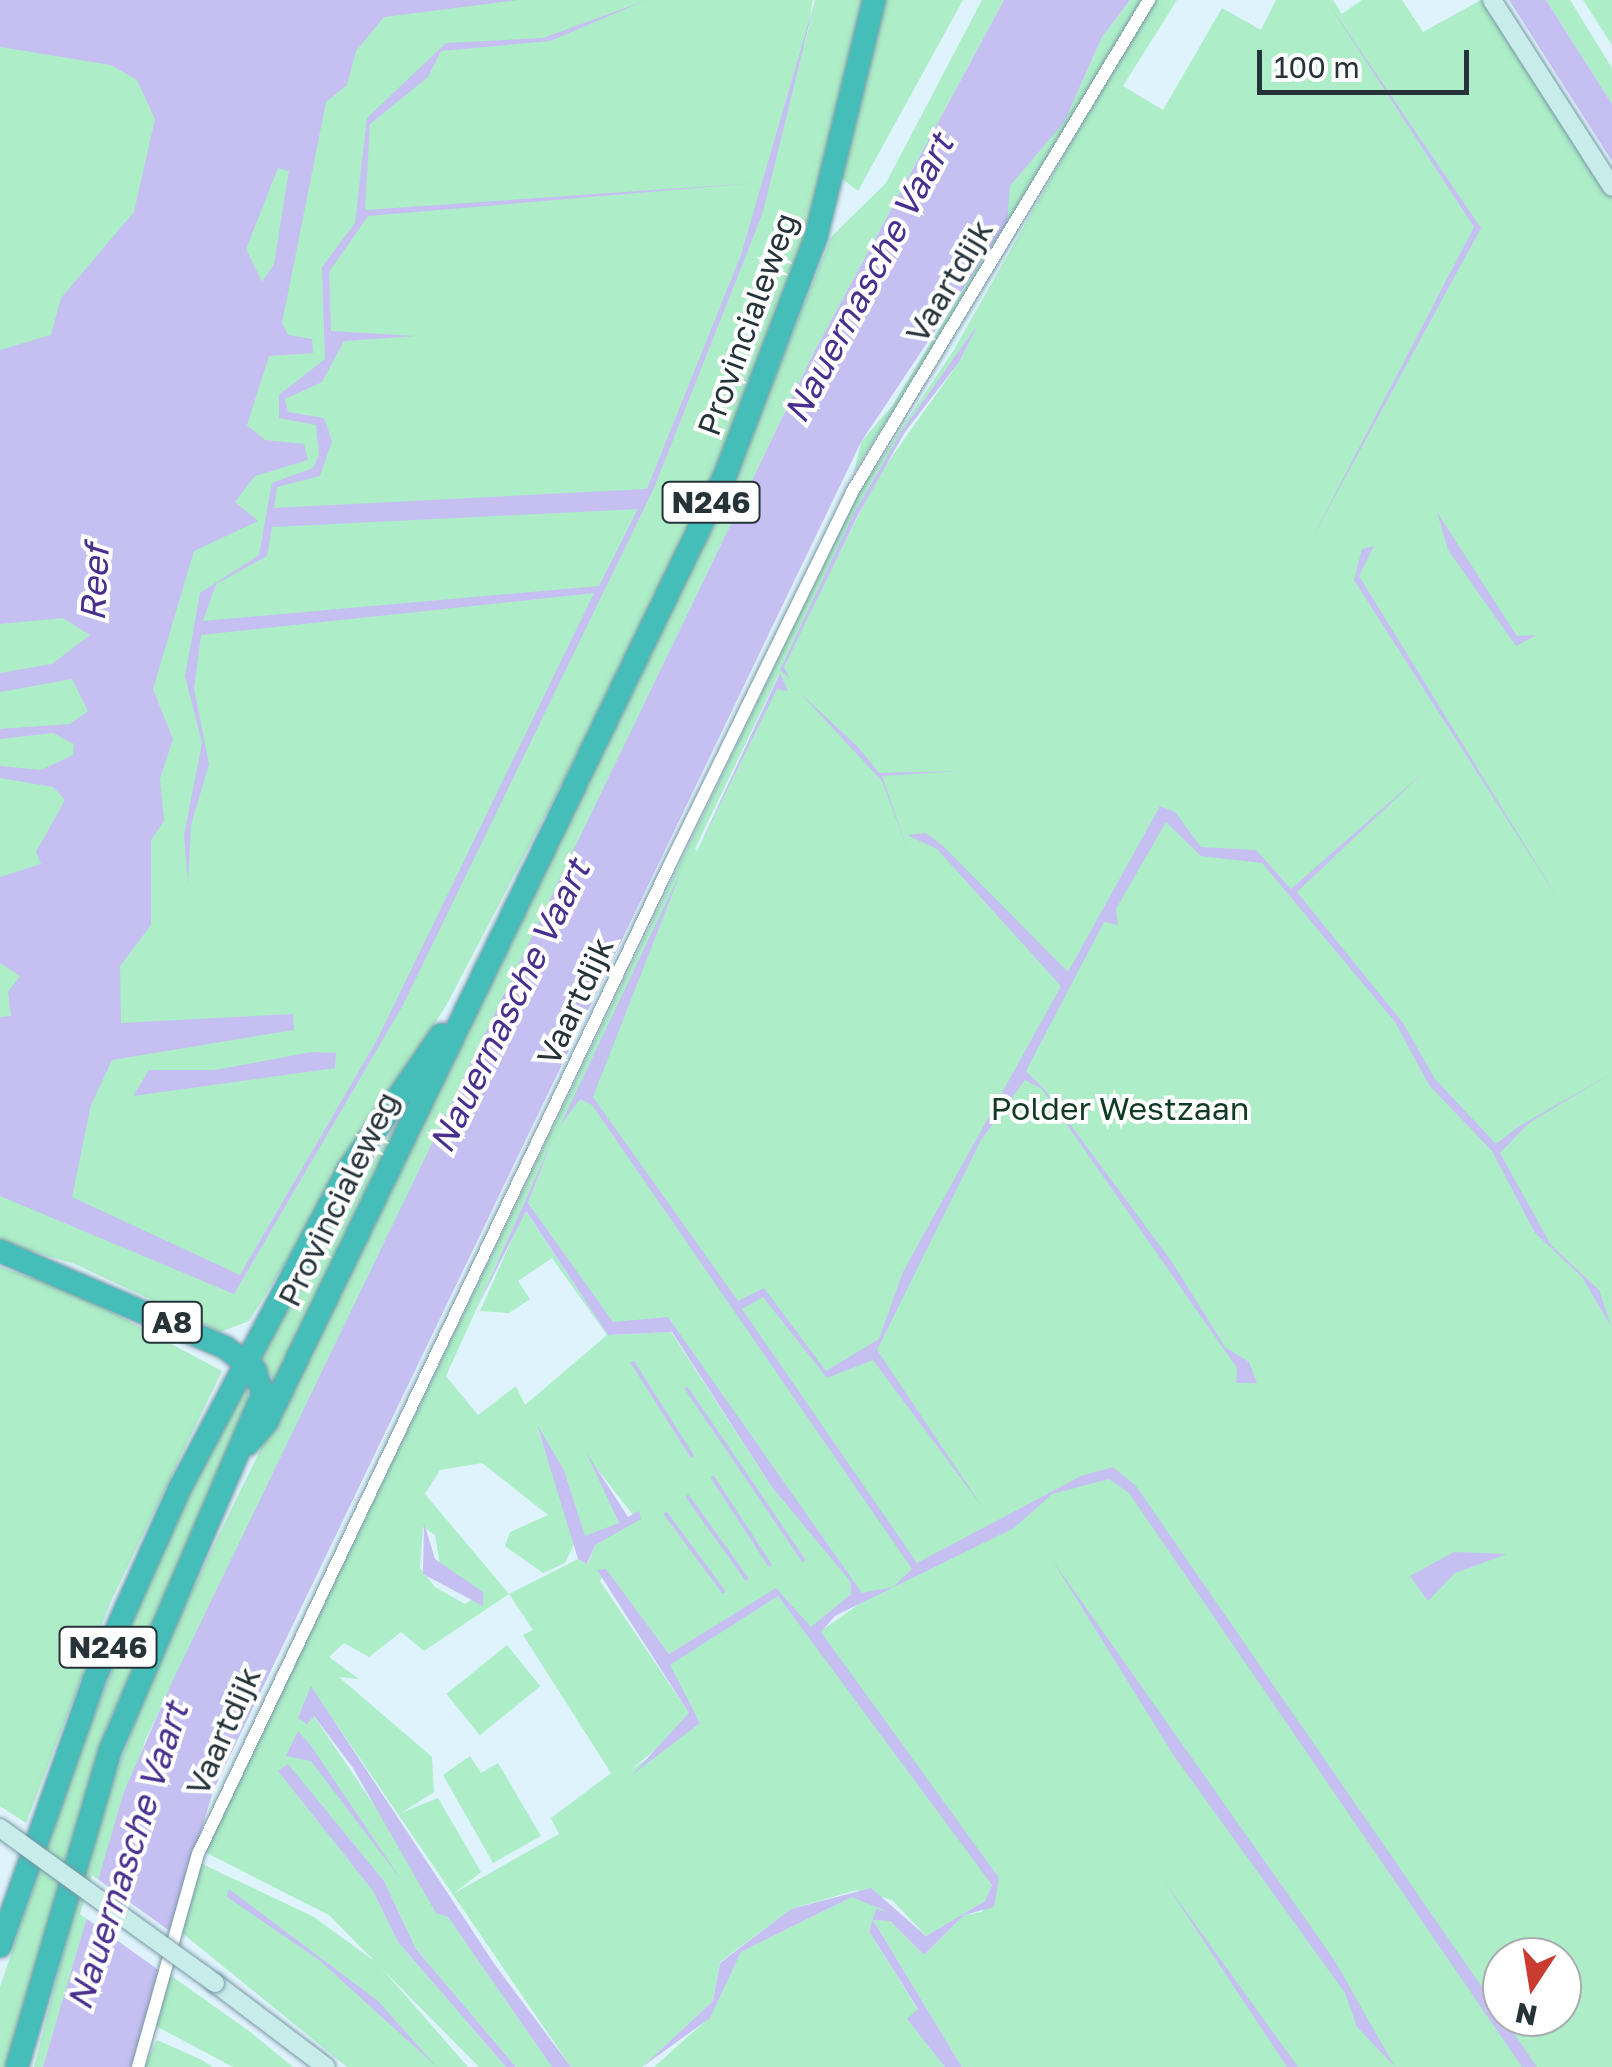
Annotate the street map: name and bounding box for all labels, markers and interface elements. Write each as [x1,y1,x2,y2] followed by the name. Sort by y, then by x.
[1262,30,1474,92] scale bar
[1274,49,1360,85] text: 100 m
[774,127,962,429] water label: Nauernasche Vaart
[689,208,805,440] street label: Provincialeweg
[897,213,1001,349] street label: Vaartdijk
[661,477,761,527] road number: N246
[71,544,117,622] water label: Reef
[420,853,598,1159] water label: Nauernasche Vaart
[529,931,621,1071] street label: Vaartdijk
[269,1085,407,1313] street label: Provincialeweg
[990,1089,1250,1127] park label: Polder Westzaan
[140,1297,204,1347] road number: A8
[58,1622,158,1672] road number: N246
[178,1661,268,1801] street label: Vaartdijk
[58,1697,196,2015] water label: Nauernasche Vaart
[1482,1937,1582,2037] north arrow
[1512,1997,1540,2033] text: N

